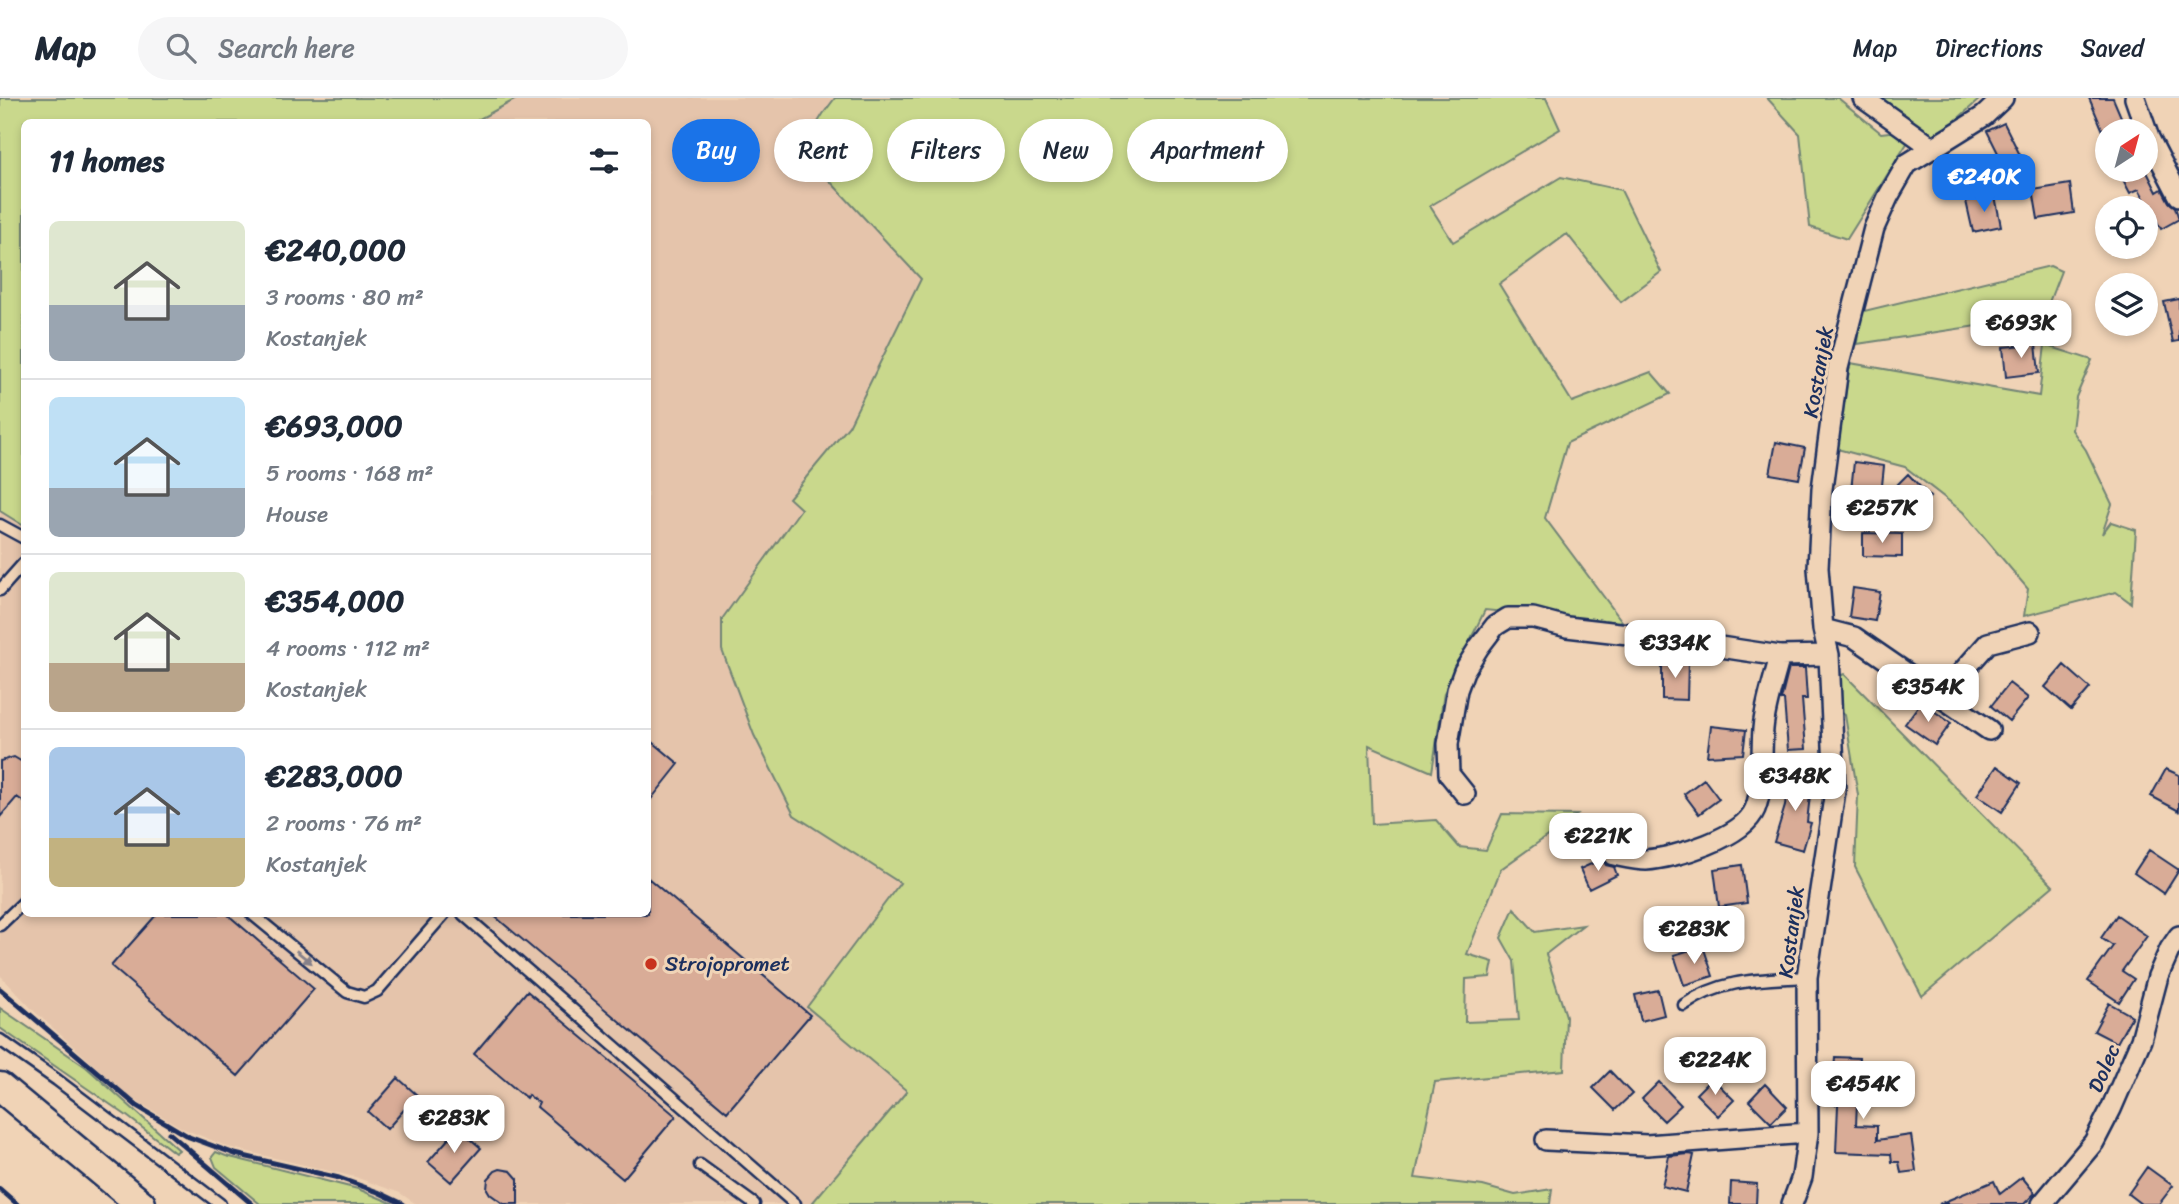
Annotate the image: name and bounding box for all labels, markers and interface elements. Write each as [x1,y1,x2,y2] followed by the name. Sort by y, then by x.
[138,17,628,80] search box
[35,19,96,77] text: Map
[218,25,355,71] text: Search here
[1853,27,1897,69] text: Map
[1935,27,2043,69] text: Directions
[2081,27,2144,69] text: Saved
[162,29,200,67] icon: search
[672,119,760,182] chip: Buy
[774,119,873,182] chip: Rent
[887,119,1005,182] chip: Filters
[1019,119,1113,182] chip: New
[1127,119,1288,182] chip: Apartment
[2095,119,2158,182] north arrow
[2095,119,2158,336] map controls
[49,134,164,188] text: 11 homes
[585,142,623,180] icon: filters
[1935,155,2033,214] pin: €240K
[1948,156,2020,197] text: €240K
[2095,196,2158,259] button: locate
[266,223,406,277] text: €240,000
[105,249,189,333] icon: home
[2095,273,2158,336] button: layers
[266,277,424,318] text: 3 rooms · 80 m²
[1972,300,2070,360] pin: €693K
[1986,302,2056,343] text: €693K
[266,318,367,359] text: Kostanjek
[1791,323,1845,421] street label: Kostanjek
[266,399,403,453] text: €693,000
[105,425,189,509] icon: home
[266,453,434,494] text: 5 rooms · 168 m²
[1833,486,1931,545] pin: €257K
[1847,487,1917,528] text: €257K
[266,494,328,535] text: House
[266,574,404,628] text: €354,000
[105,600,189,684] icon: home
[1626,620,1724,680] pin: €334K
[1641,622,1709,663] text: €334K
[266,628,430,669] text: 4 rooms · 112 m²
[1879,664,1977,724] pin: €354K
[1893,666,1963,707] text: €354K
[266,669,367,710] text: Kostanjek
[266,749,403,803] text: €283,000
[1746,754,1844,813] pin: €348K
[1760,755,1830,796] text: €348K
[105,775,189,859] icon: home
[266,803,422,844] text: 2 rooms · 76 m²
[1549,814,1647,873] pin: €221K
[1565,815,1631,856] text: €221K
[266,844,367,885] text: Kostanjek
[1767,884,1815,980] street label: Kostanjek
[1645,906,1743,966] pin: €283K
[1659,908,1729,949] text: €283K
[665,945,790,983] place label: Strojopromet
[296,949,313,964] one-way arrow
[643,956,659,972] marker: Strojopromet
[2077,1037,2131,1099] street label: Dolec
[1666,1038,1764,1097] pin: €224K
[1680,1039,1750,1080] text: €224K
[1814,1062,1912,1121] pin: €454K
[1827,1063,1899,1104] text: €454K
[405,1096,503,1155] pin: €283K
[419,1097,489,1138] text: €283K

